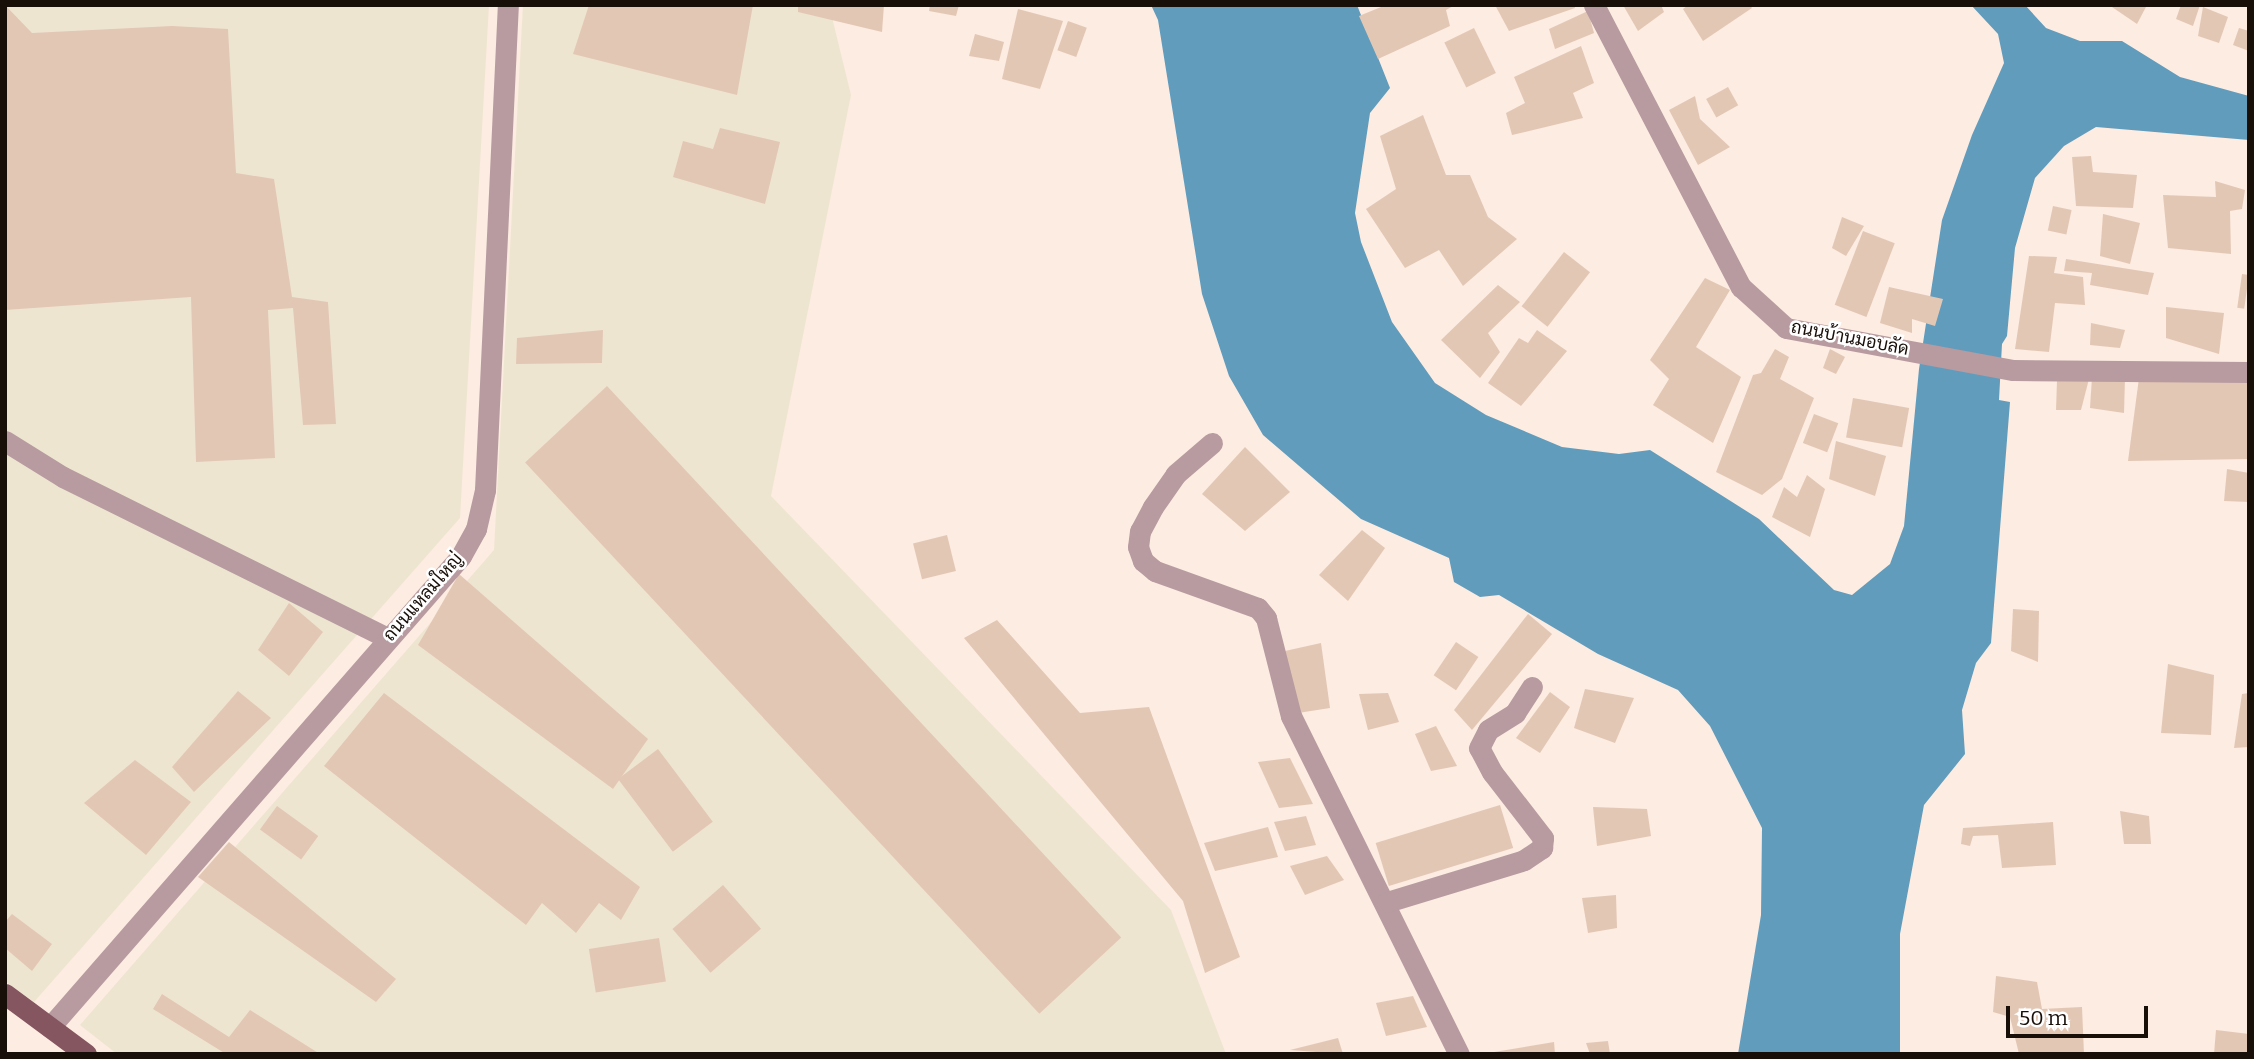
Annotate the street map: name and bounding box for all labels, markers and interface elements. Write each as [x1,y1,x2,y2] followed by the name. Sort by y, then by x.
[1789,316,1911,360] street label: ถนนบ้านมอบลัด
[379,548,467,646] street label: ถนนแหลมใหญ่
[2009,992,2151,1036] scale bar
[2019,1005,2068,1031] text: 50 m

